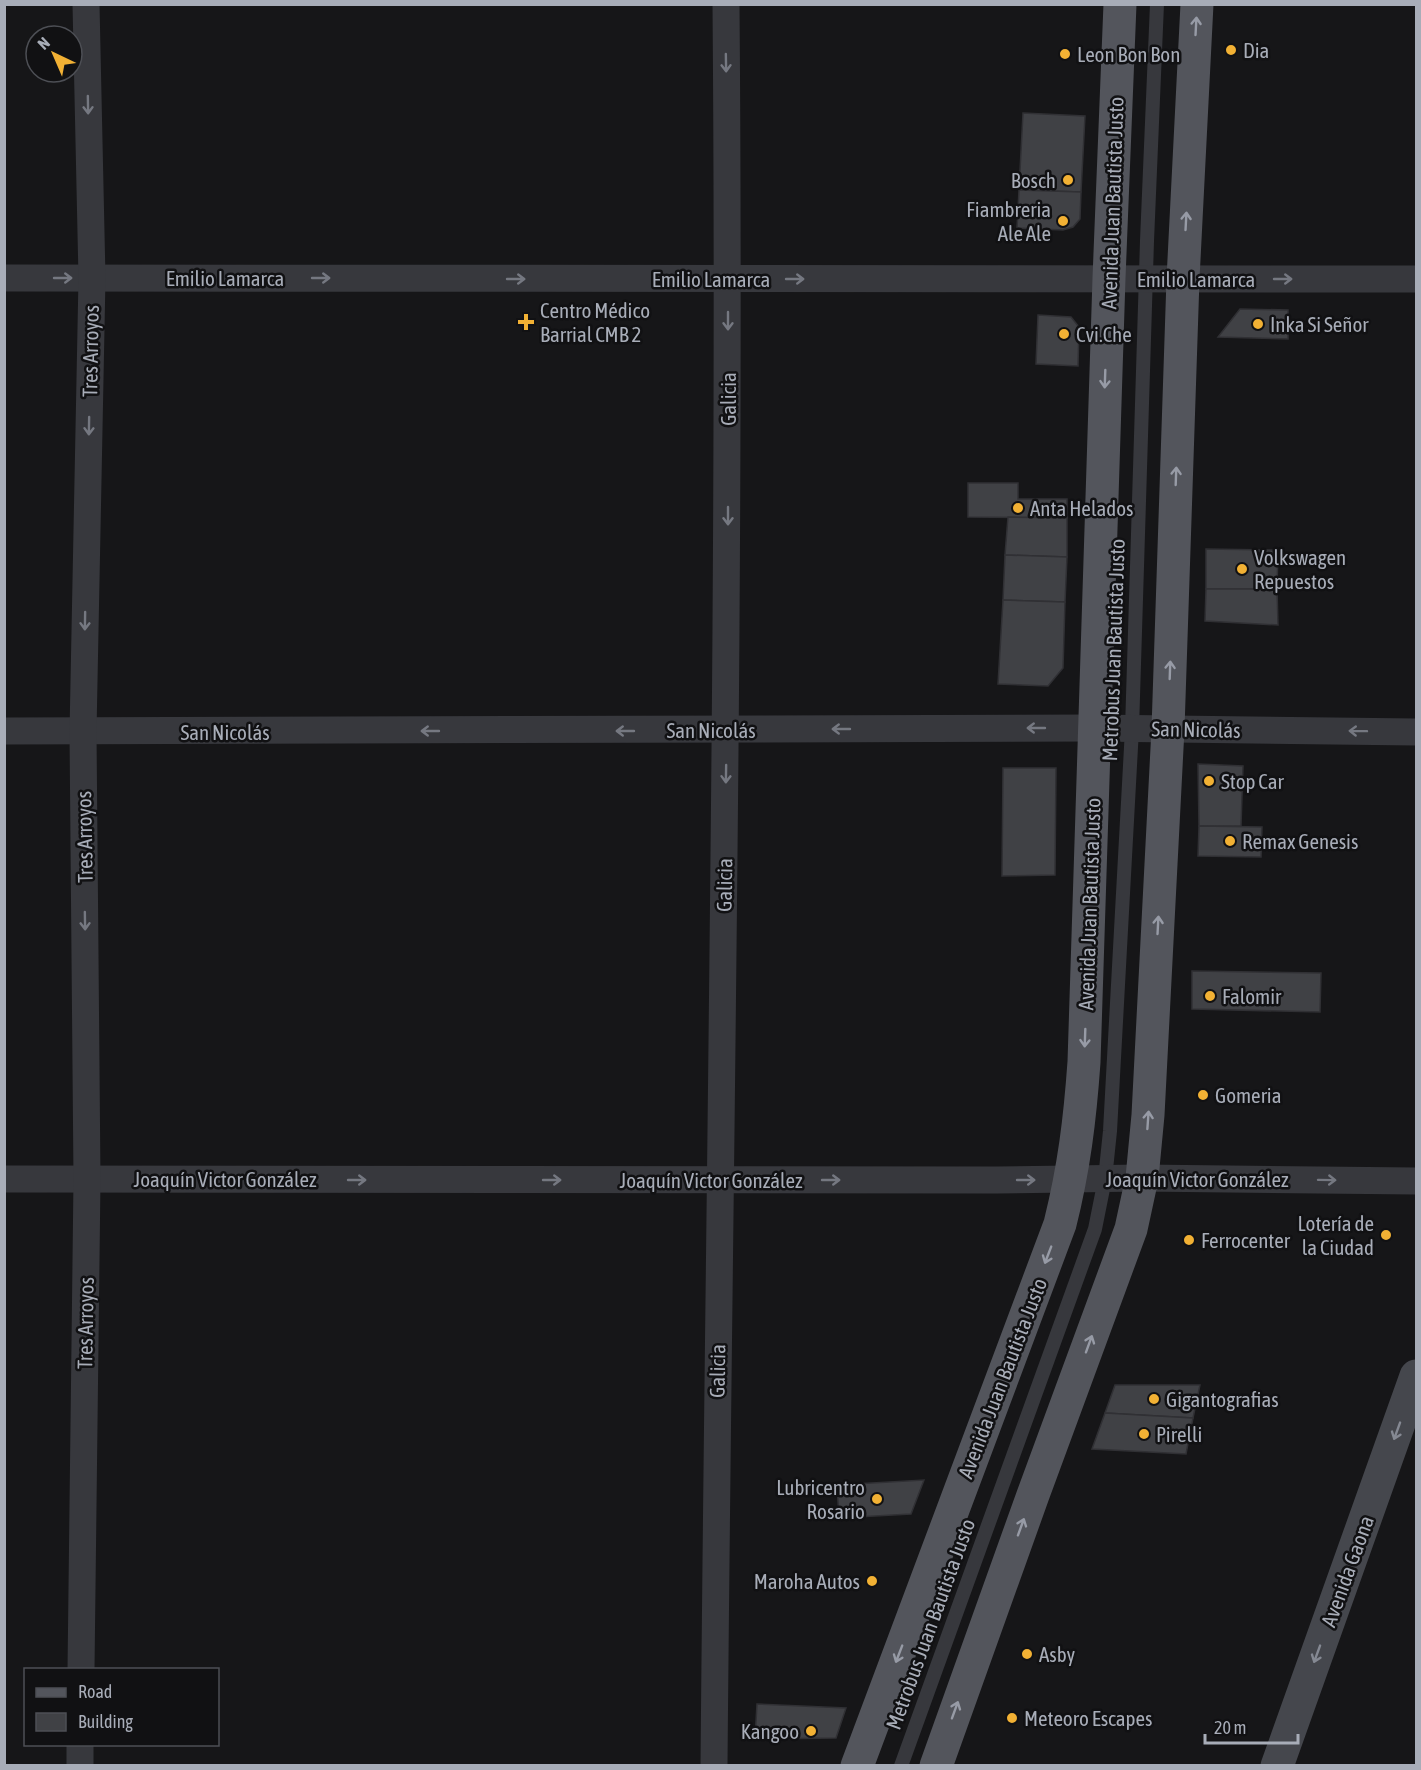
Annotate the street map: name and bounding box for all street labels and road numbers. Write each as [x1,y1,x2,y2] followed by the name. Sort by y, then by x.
[1096,96,1128,310] street label: Avenida Juan Bautista Justo
[166,266,284,290] street label: Emilio Lamarca
[652,267,770,291] street label: Emilio Lamarca
[1137,267,1255,291] street label: Emilio Lamarca
[77,305,103,397] street label: Tres Arroyos
[716,372,740,426] street label: Galicia
[1097,538,1129,762] street label: Metrobus Juan Bautista Justo
[1151,716,1241,742] street label: San Nicolás
[666,718,756,742] street label: San Nicolás
[180,720,270,744] street label: San Nicolás
[71,791,97,883] street label: Tres Arroyos
[1073,797,1105,1011] street label: Avenida Juan Bautista Justo
[712,858,736,912] street label: Galicia
[134,1167,317,1191] street label: Joaquín Victor González
[1106,1167,1289,1191] street label: Joaquín Victor González
[620,1168,803,1192] street label: Joaquín Victor González
[953,1275,1051,1481] street label: Avenida Juan Bautista Justo
[72,1277,98,1369] street label: Tres Arroyos
[705,1344,729,1398] street label: Galicia
[1316,1512,1378,1630] street label: Avenida Gaona
[881,1515,979,1733] street label: Metrobus Juan Bautista Justo

